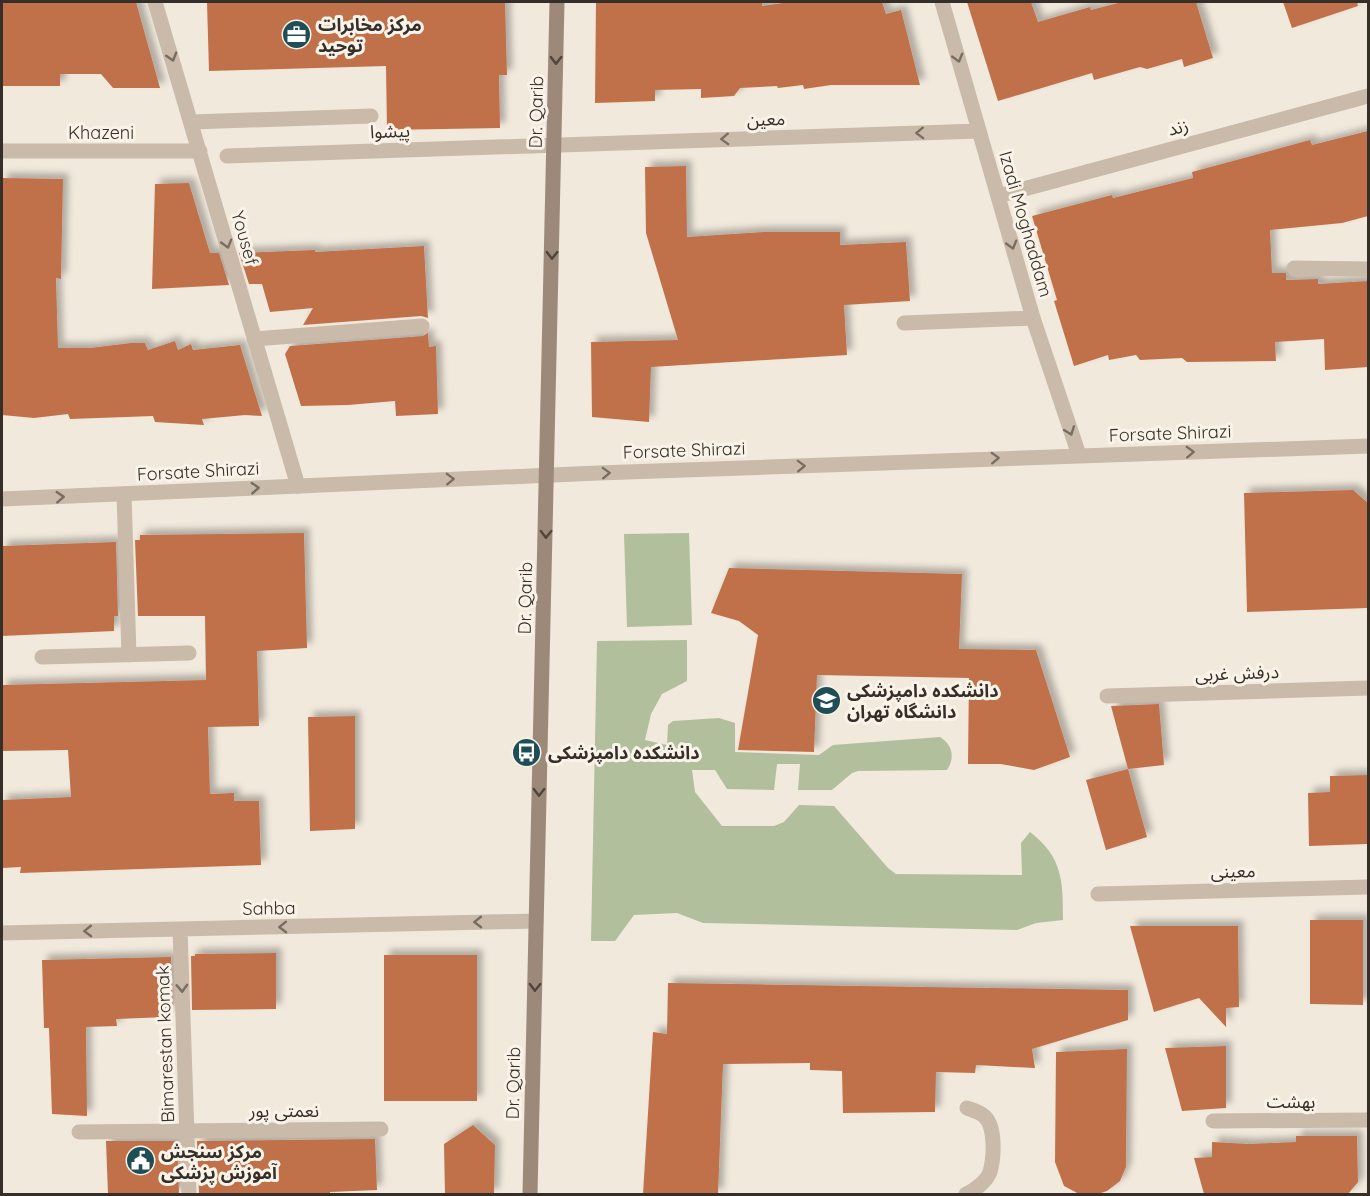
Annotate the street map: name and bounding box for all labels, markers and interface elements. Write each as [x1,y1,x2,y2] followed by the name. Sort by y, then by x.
[318,13,422,57] place label: مرکز مخابرات توحید
[281,18,313,50] office icon: مرکز مخابرات توحید
[165,51,177,62] one-way arrow
[951,52,963,63] one-way arrow
[550,55,562,64] one-way arrow
[524,75,548,149] street label: Dr. Qarib
[746,107,786,131] street label: معین
[1165,113,1191,141] street label: زند
[370,119,410,143] street label: پیشوا
[68,121,134,144] street label: Khazeni
[916,127,925,139] one-way arrow
[721,133,730,146] one-way arrow
[994,148,1058,300] street label: Izadi Moghaddam
[226,208,264,268] street label: Yousef
[220,239,232,249] one-way arrow
[1005,239,1017,250] one-way arrow
[546,250,559,259] one-way arrow
[1108,419,1232,447] street label: Forsate Shirazi
[1062,425,1075,436] one-way arrow
[622,436,746,464] street label: Forsate Shirazi
[1186,445,1195,458] one-way arrow
[991,452,1000,465] one-way arrow
[136,456,260,486] street label: Forsate Shirazi
[796,459,805,472] one-way arrow
[601,467,610,479] one-way arrow
[445,473,454,486] one-way arrow
[250,481,259,494] one-way arrow
[55,490,64,503] one-way arrow
[539,529,552,538] one-way arrow
[513,561,537,635] street label: Dr. Qarib
[1195,660,1279,686] street label: درفش غربی
[847,679,998,723] place label: دانشکده دامپزشکی دانشگاه تهران
[810,684,842,716] school or university icon: دانشکده دامپزشکی دانشگاه تهران
[511,736,543,768] bus stop icon: دانشکده دامپزشکی
[548,741,699,764] place label: دانشکده دامپزشکی
[533,787,546,796] one-way arrow
[1210,859,1256,883] street label: معینی
[242,896,296,920] street label: Sahba
[473,916,482,929] one-way arrow
[279,920,288,933] one-way arrow
[84,925,93,937] one-way arrow
[151,965,179,1123] street label: Bimarestan komak
[529,982,541,991] one-way arrow
[176,983,189,992] one-way arrow
[501,1046,525,1120] street label: Dr. Qarib
[1267,1090,1315,1113] street label: بهشت
[248,1099,319,1122] street label: نعمتی پور
[161,1140,278,1184] place label: مرکز سنجش آموزش پزشکی
[124,1145,156,1177] public building icon: مرکز سنجش آموزش پزشکی

